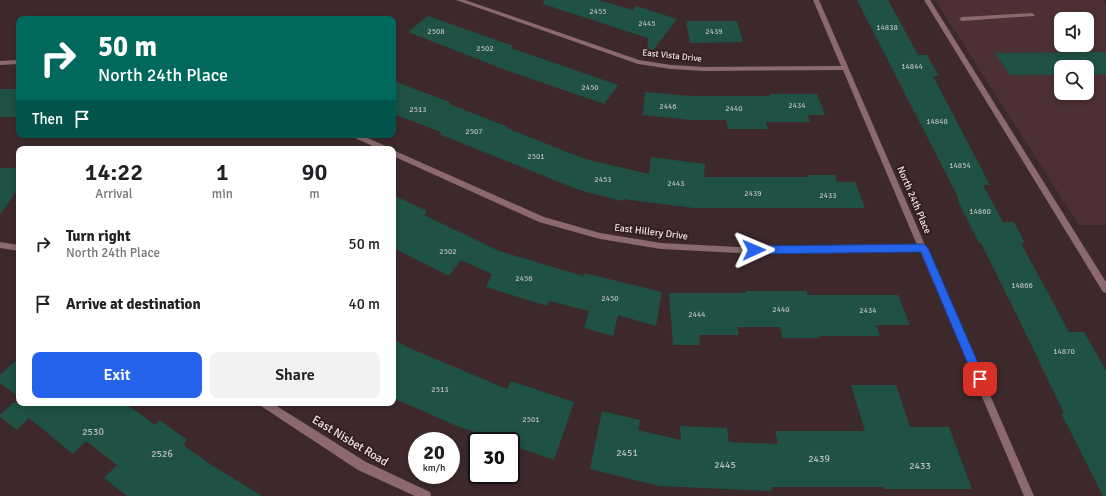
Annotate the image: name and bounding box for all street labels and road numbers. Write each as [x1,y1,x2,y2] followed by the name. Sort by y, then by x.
[642,47,703,65] street label: East Vista Drive
[894,164,934,236] street label: North 24th Place
[614,222,688,242] street label: East Hillery Drive
[309,412,391,470] street label: East Nisbet Road

